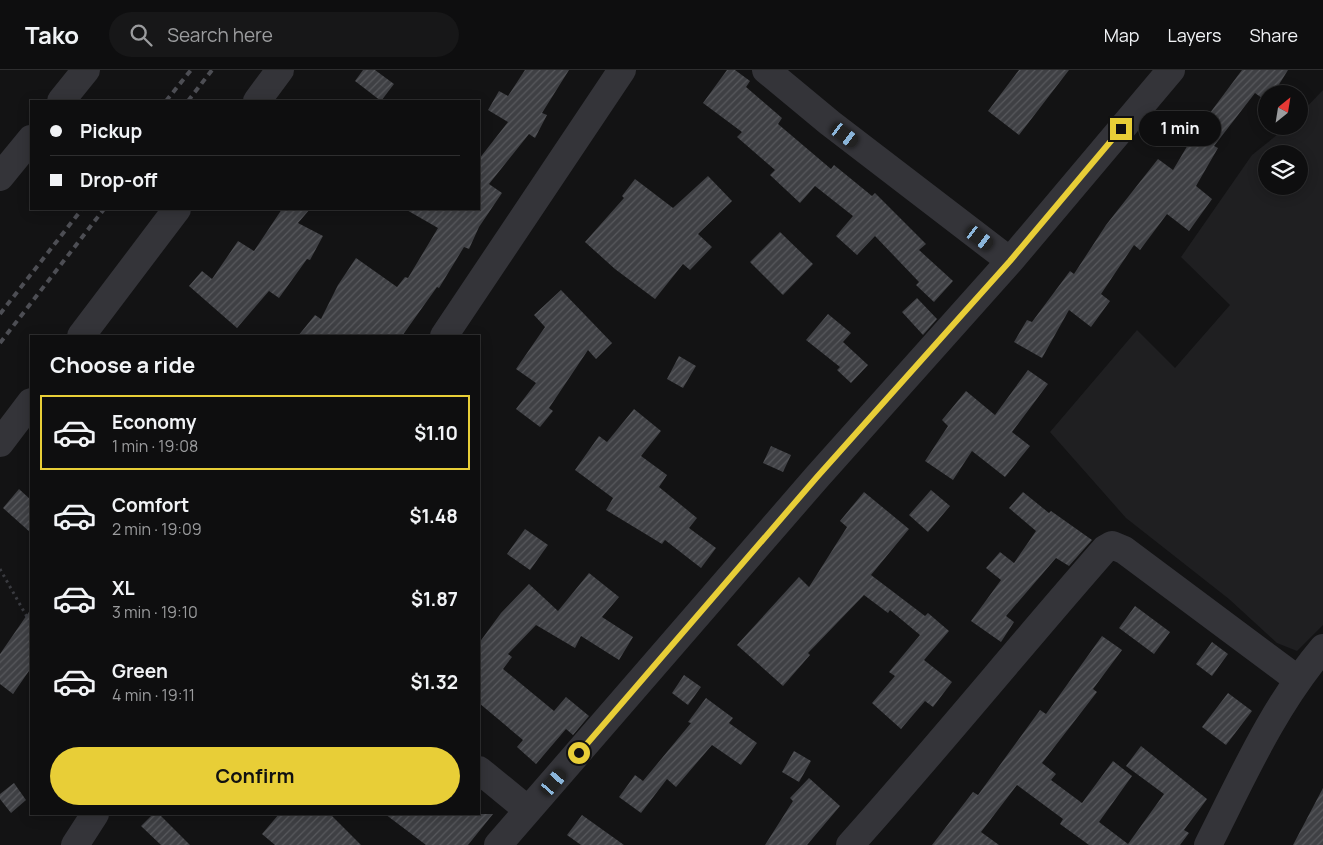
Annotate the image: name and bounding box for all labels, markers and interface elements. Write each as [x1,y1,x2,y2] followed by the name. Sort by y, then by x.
[109,12,459,57] search box
[25,18,79,51] text: Tako
[127,21,155,49] icon: search
[167,22,273,48] text: Search here
[1104,23,1139,47] text: Map
[1167,23,1221,47] text: Layers
[1249,23,1298,47] text: Share
[1258,85,1308,135] north arrow
[1258,85,1308,195] map controls
[1138,112,1221,146] callout: 1 min
[1160,117,1200,139] text: 1 min
[80,118,142,144] text: Pickup
[1110,118,1132,140] route end
[828,120,861,150] car
[1258,145,1308,195] button: layers
[80,167,157,193] text: Drop-off
[963,223,996,253] car
[50,350,195,380] text: Choose a ride
[112,409,196,435] text: Economy
[52,410,97,455] icon: car
[414,420,458,446] text: $1.10
[112,435,198,457] text: 1 min · 19:08
[112,492,189,518] text: Comfort
[52,493,97,538] icon: car
[410,503,458,529] text: $1.48
[112,518,202,540] text: 2 min · 19:09
[112,575,135,601] text: XL
[52,576,97,621] icon: car
[411,586,458,612] text: $1.87
[112,601,198,623] text: 3 min · 19:10
[112,658,168,684] text: Green
[52,659,97,704] icon: car
[410,669,458,695] text: $1.32
[112,684,195,706] text: 4 min · 19:11
[568,742,590,764] route start
[50,747,460,805] button: Confirm
[538,766,569,798] car

